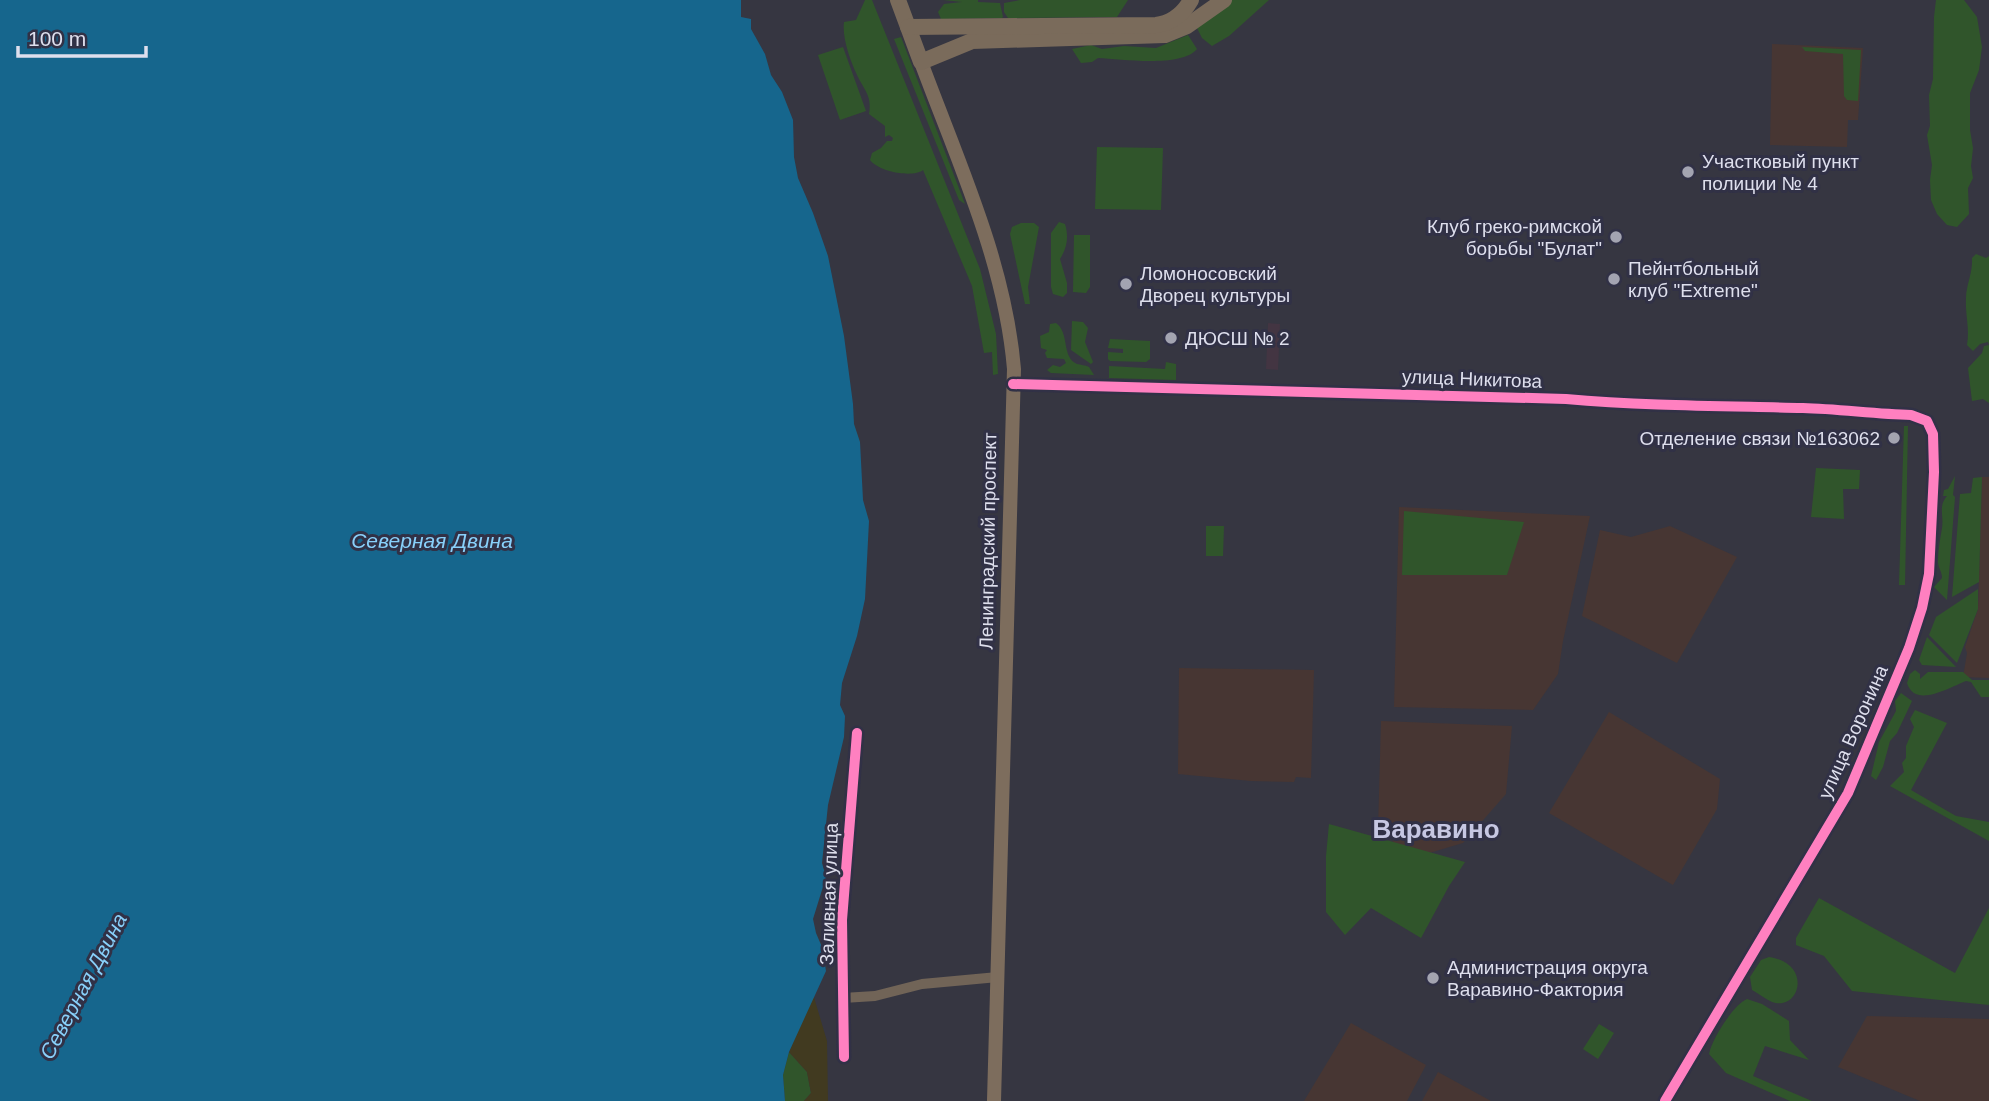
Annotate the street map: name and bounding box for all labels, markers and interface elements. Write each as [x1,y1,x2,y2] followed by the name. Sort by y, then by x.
[18,14,145,58] scale bar
[28,27,86,50] text: 100 m
[1702,151,1859,194] place label: Участковый пункт полиции № 4
[1680,164,1696,180] marker: Участковый пункт полиции № 4
[1427,216,1602,259] place label: Клуб греко-римской борьбы "Булат"
[1608,229,1624,245] marker: Клуб греко-римской борьбы "Булат"
[1628,258,1759,301] place label: Пейнтбольный клуб "Extreme"
[1140,263,1290,306] place label: Ломоносовский Дворец культуры
[1606,271,1622,287] marker: Пейнтбольный клуб "Extreme"
[1118,276,1134,292] marker: Ломоносовский Дворец культуры
[1185,328,1290,349] place label: ДЮСШ № 2
[1163,330,1179,346] marker: ДЮСШ № 2
[1402,366,1543,392] street label: улица Никитова
[1639,428,1880,449] place label: Отделение связи №163062
[1886,430,1902,446] marker: Отделение связи №163062
[976,432,1000,650] street label: Ленинградский проспект
[351,529,513,552] water label: Северная Двина
[1814,662,1892,802] street label: улица Воронина
[1372,814,1500,844] district label: Варавино
[816,822,842,966] street label: Заливная улица
[35,909,131,1063] water label: Северная Двина
[1447,957,1648,1000] place label: Администрация округа Варавино-Фактория
[1425,970,1441,986] marker: Администрация округа Варавино-Фактория

